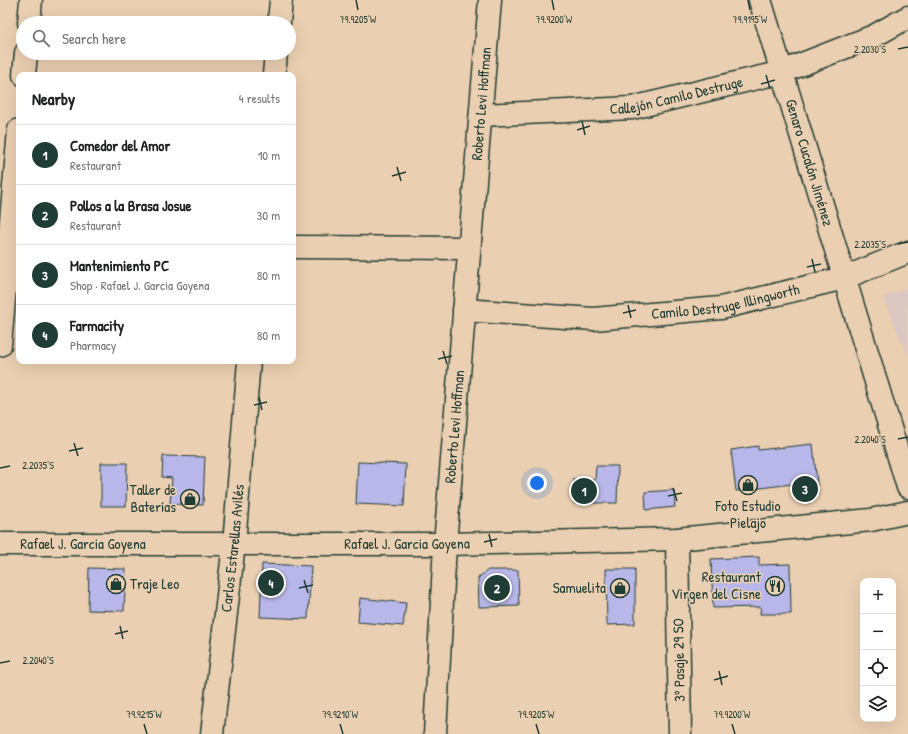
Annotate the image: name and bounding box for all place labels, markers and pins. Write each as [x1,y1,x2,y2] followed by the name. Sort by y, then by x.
[737,474,759,496] shop icon: Foto Estudio Pielajo
[792,474,818,504] pin: 3
[571,476,597,506] pin: 1
[130,479,176,517] place label: Taller de Baterías
[179,488,201,510] shop icon: Taller de Baterías
[714,495,781,533] place label: Foto Estudio Pielajo
[671,566,762,604] place label: Restaurant Virgen del Cisne
[258,568,284,598] pin: 4
[105,573,127,595] shop icon: Traje Leo
[130,573,179,594] place label: Traje Leo
[484,573,510,603] pin: 2
[764,575,786,597] restaurant icon: Restaurant Virgen del Cisne
[553,577,606,598] place label: Samuelita
[609,577,631,599] shop icon: Samuelita

